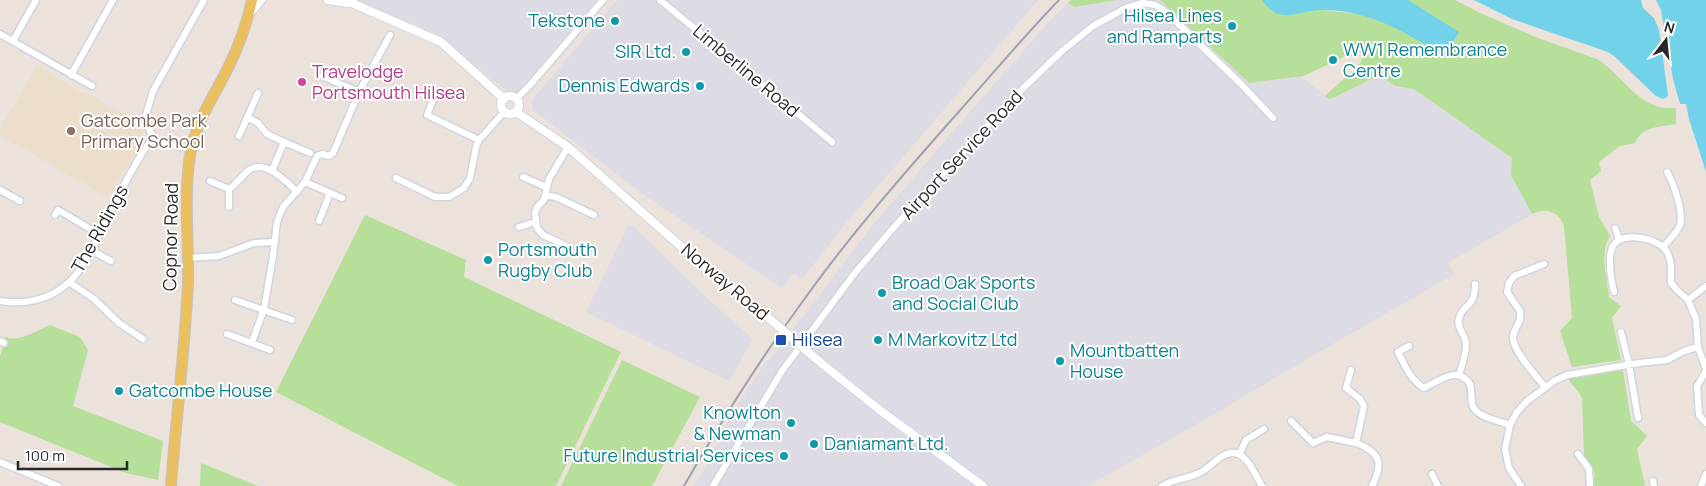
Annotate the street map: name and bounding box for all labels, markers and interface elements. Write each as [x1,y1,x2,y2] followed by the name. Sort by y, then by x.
[1107,3,1222,48] place label: Hilsea Lines and Ramparts
[528,8,605,32] place label: Tekstone
[609,15,621,27] marker: Tekstone
[1641,15,1691,65] north arrow
[1662,17,1677,38] text: N
[688,19,805,122] street label: Limberline Road
[1226,20,1238,32] marker: Hilsea Lines and Ramparts
[1343,37,1507,82] place label: WW1 Remembrance Centre
[615,39,676,63] place label: SIR Ltd.
[680,46,692,58] marker: SIR Ltd.
[1327,54,1339,66] marker: WW1 Remembrance Centre
[312,59,465,104] place label: Travelodge Portsmouth Hilsea
[558,73,690,97] place label: Dennis Edwards
[296,76,308,88] marker: Travelodge Portsmouth Hilsea
[694,80,706,92] marker: Dennis Edwards
[895,84,1028,224] street label: Airport Service Road
[81,108,208,153] place label: Gatcombe Park Primary School
[65,125,77,137] marker: Gatcombe Park Primary School
[65,180,133,277] street label: The Ridings
[157,183,183,291] street label: Copnor Road
[498,237,597,282] place label: Portsmouth Rugby Club
[677,237,775,325] street label: Norway Road
[482,254,494,266] marker: Portsmouth Rugby Club
[892,270,1035,315] place label: Broad Oak Sports and Social Club
[876,287,888,299] marker: Broad Oak Sports and Social Club
[792,327,843,351] place label: Hilsea
[888,327,1017,351] place label: M Markovitz Ltd
[774,333,788,347] marker: Hilsea
[872,334,884,346] marker: M Markovitz Ltd
[1070,338,1179,383] place label: Mountbatten House
[1054,355,1066,367] marker: Mountbatten House
[129,378,273,402] place label: Gatcombe House
[113,385,125,397] marker: Gatcombe House
[693,400,781,445] place label: Knowlton & Newman
[785,417,797,429] marker: Knowlton & Newman
[824,431,949,455] place label: Daniamant Ltd.
[18,438,126,470] scale bar
[808,438,820,450] marker: Daniamant Ltd.
[563,443,774,467] place label: Future Industrial Services
[25,445,65,466] text: 100 m
[778,450,790,462] marker: Future Industrial Services

